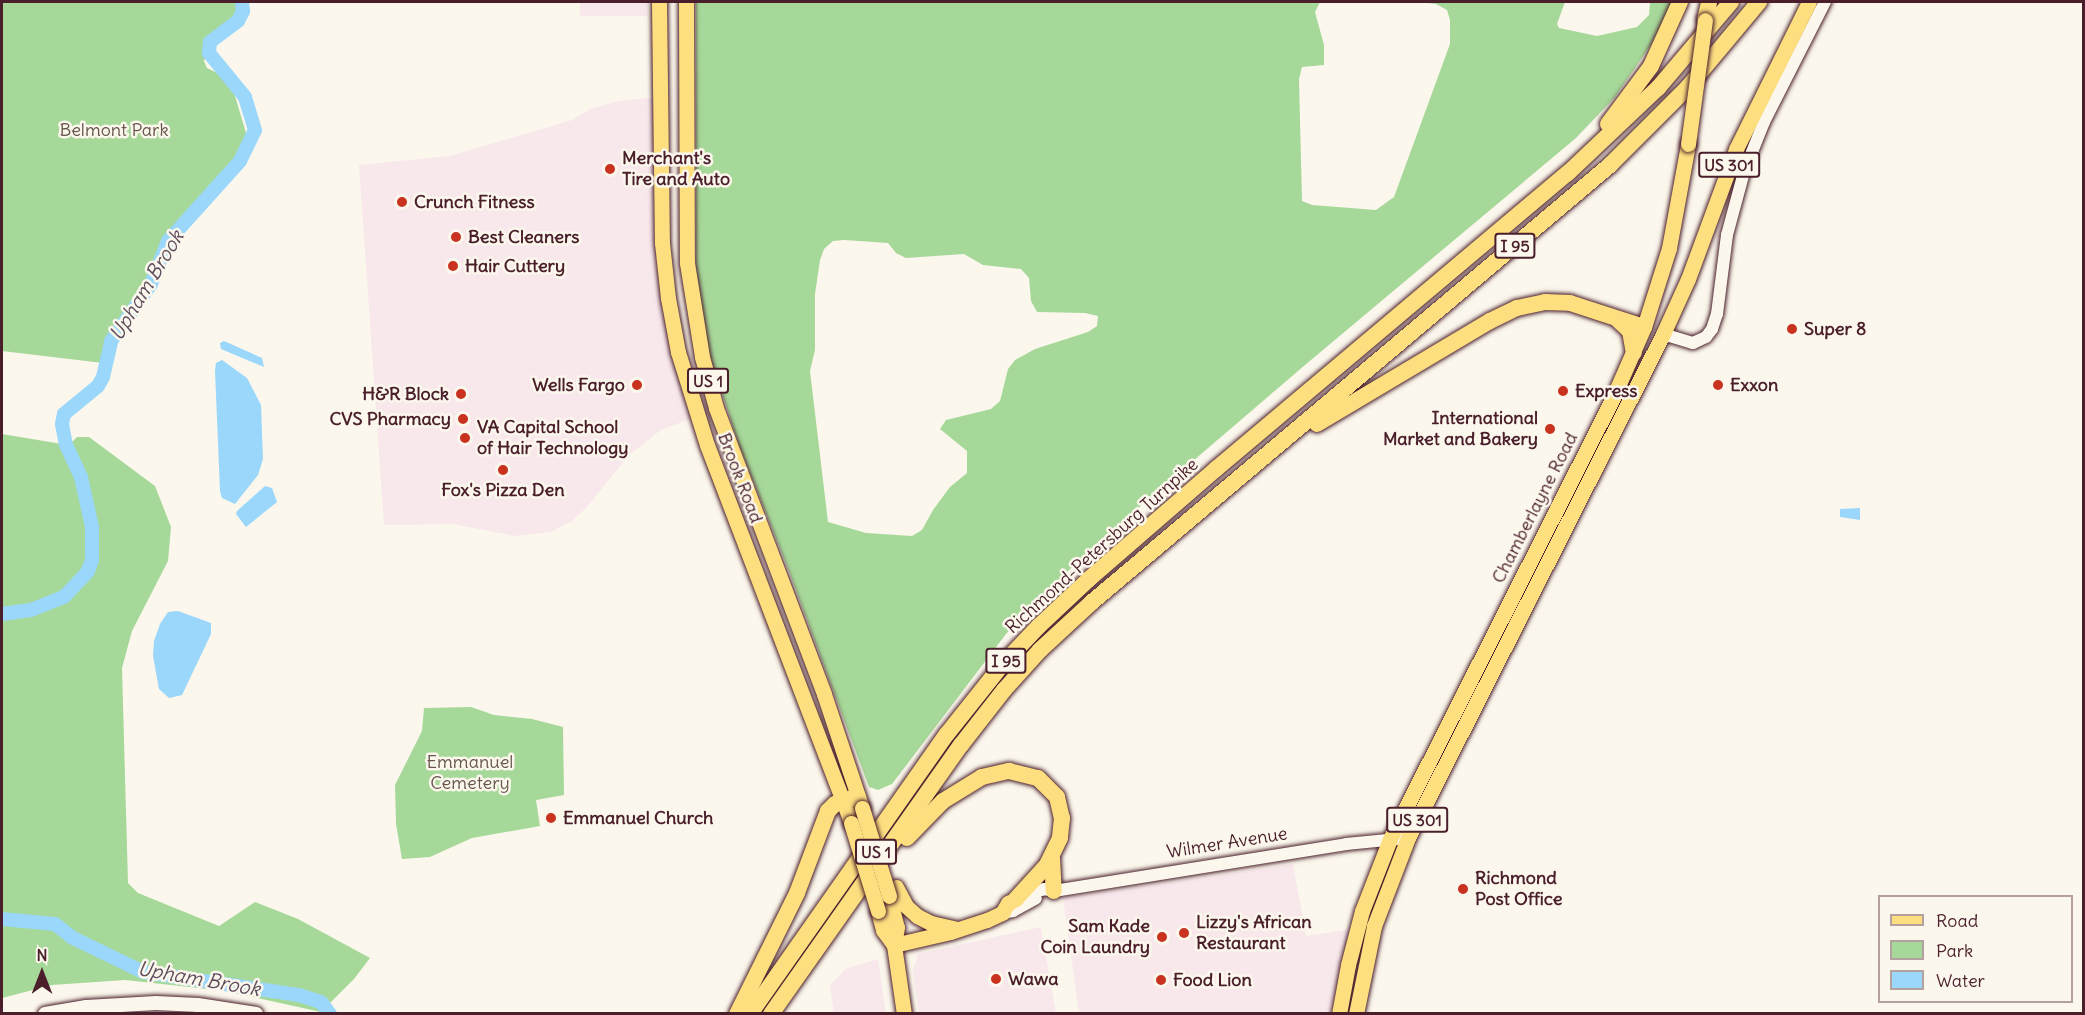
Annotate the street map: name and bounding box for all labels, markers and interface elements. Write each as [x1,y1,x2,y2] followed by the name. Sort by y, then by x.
[59,119,169,141] park label: Belmont Park
[622,148,730,190] place label: Merchant's Tire and Auto
[1698,152,1760,178] road number: US 301
[603,162,617,176] marker: Merchant's Tire and Auto
[414,191,535,213] place label: Crunch Fitness
[395,195,409,209] marker: Crunch Fitness
[104,226,188,344] water label: Upham Brook
[468,226,580,248] place label: Best Cleaners
[449,230,463,244] marker: Best Cleaners
[1494,233,1536,259] road number: I 95
[465,255,565,277] place label: Hair Cuttery
[446,259,460,273] marker: Hair Cuttery
[1804,318,1866,340] place label: Super 8
[1785,322,1799,336] marker: Super 8
[687,368,729,394] road number: US 1
[532,374,625,396] place label: Wells Fargo
[1730,374,1778,396] place label: Exxon
[630,378,644,392] marker: Wells Fargo
[1711,378,1725,392] marker: Exxon
[1575,380,1637,402] place label: Express
[362,383,449,405] place label: H&R Block
[1556,384,1570,398] marker: Express
[454,387,468,401] marker: H&R Block
[329,408,451,430] place label: CVS Pharmacy
[1383,408,1538,450] place label: International Market and Bakery
[456,412,470,426] marker: CVS Pharmacy
[477,417,628,460] place label: VA Capital School of Hair Technology
[1543,422,1557,436] marker: International Market and Bakery
[1488,429,1582,587] street label: Chamberlayne Road
[713,430,767,526] street label: Brook Road
[458,431,472,445] marker: VA Capital School of Hair Technology
[1001,454,1203,638] street label: Richmond-Petersburg Turnpike
[496,463,510,477] marker: Fox's Pizza Den
[441,479,565,501] place label: Fox's Pizza Den
[985,648,1027,674] road number: I 95
[427,752,513,795] park label: Emmanuel Cemetery
[563,807,713,829] place label: Emmanuel Church
[1386,807,1448,833] road number: US 301
[544,811,558,825] marker: Emmanuel Church
[1165,823,1289,863] street label: Wilmer Avenue
[855,839,897,865] road number: US 1
[1475,868,1562,910] place label: Richmond Post Office
[1456,882,1470,896] marker: Richmond Post Office
[1878,895,2073,1003] legend
[1936,909,1978,932] text: Road
[1196,912,1312,954] place label: Lizzy's African Restaurant
[1041,916,1150,958] place label: Sam Kade Coin Laundry
[1177,926,1191,940] marker: Lizzy's African Restaurant
[1155,930,1169,944] marker: Sam Kade Coin Laundry
[1936,939,1973,962] text: Park
[12,943,72,1003] north arrow
[36,945,48,965] text: N
[136,955,262,1001] water label: Upham Brook
[1008,968,1058,990] place label: Wawa
[1173,969,1252,991] place label: Food Lion
[1936,969,1985,992] text: Water
[989,972,1003,986] marker: Wawa
[1154,973,1168,987] marker: Food Lion

